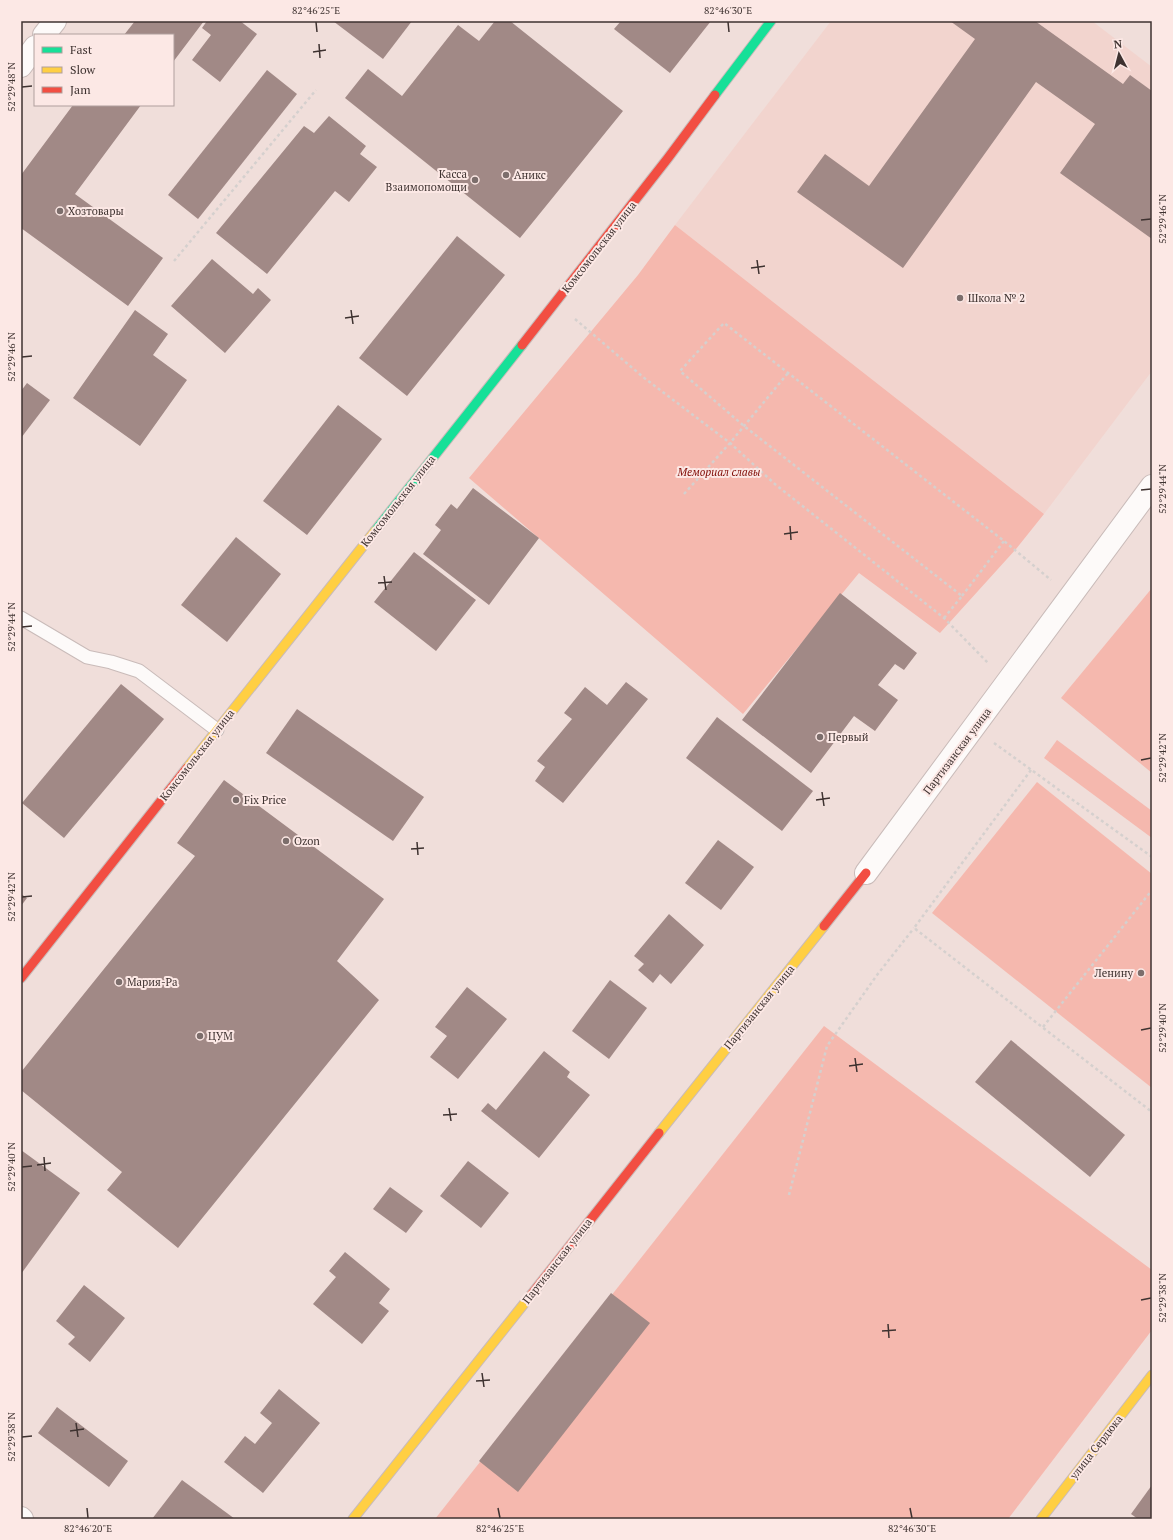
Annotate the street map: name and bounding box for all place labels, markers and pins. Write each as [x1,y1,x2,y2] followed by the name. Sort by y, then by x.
[386,167,467,194] place label: Касса Взаимопомощи
[514,168,546,182] place label: Аникс
[501,170,511,180] marker: Аникс
[470,175,480,185] marker: Касса Взаимопомощи
[68,204,124,218] place label: Хозтовары
[55,206,65,216] marker: Хозтовары
[968,291,1025,305] place label: Школа № 2
[955,293,965,303] marker: Школа № 2
[828,730,869,744] place label: Первый
[815,732,825,742] marker: Первый
[244,793,287,807] place label: Fix Price
[231,795,241,805] marker: Fix Price
[294,834,320,848] place label: Ozon
[281,836,291,846] marker: Ozon
[1094,966,1133,980] place label: Ленину
[1136,968,1146,978] marker: Ленину
[127,975,178,989] place label: Мария-Ра
[114,977,124,987] marker: Мария-Ра
[208,1029,233,1043] place label: ЦУМ
[195,1031,205,1041] marker: ЦУМ

